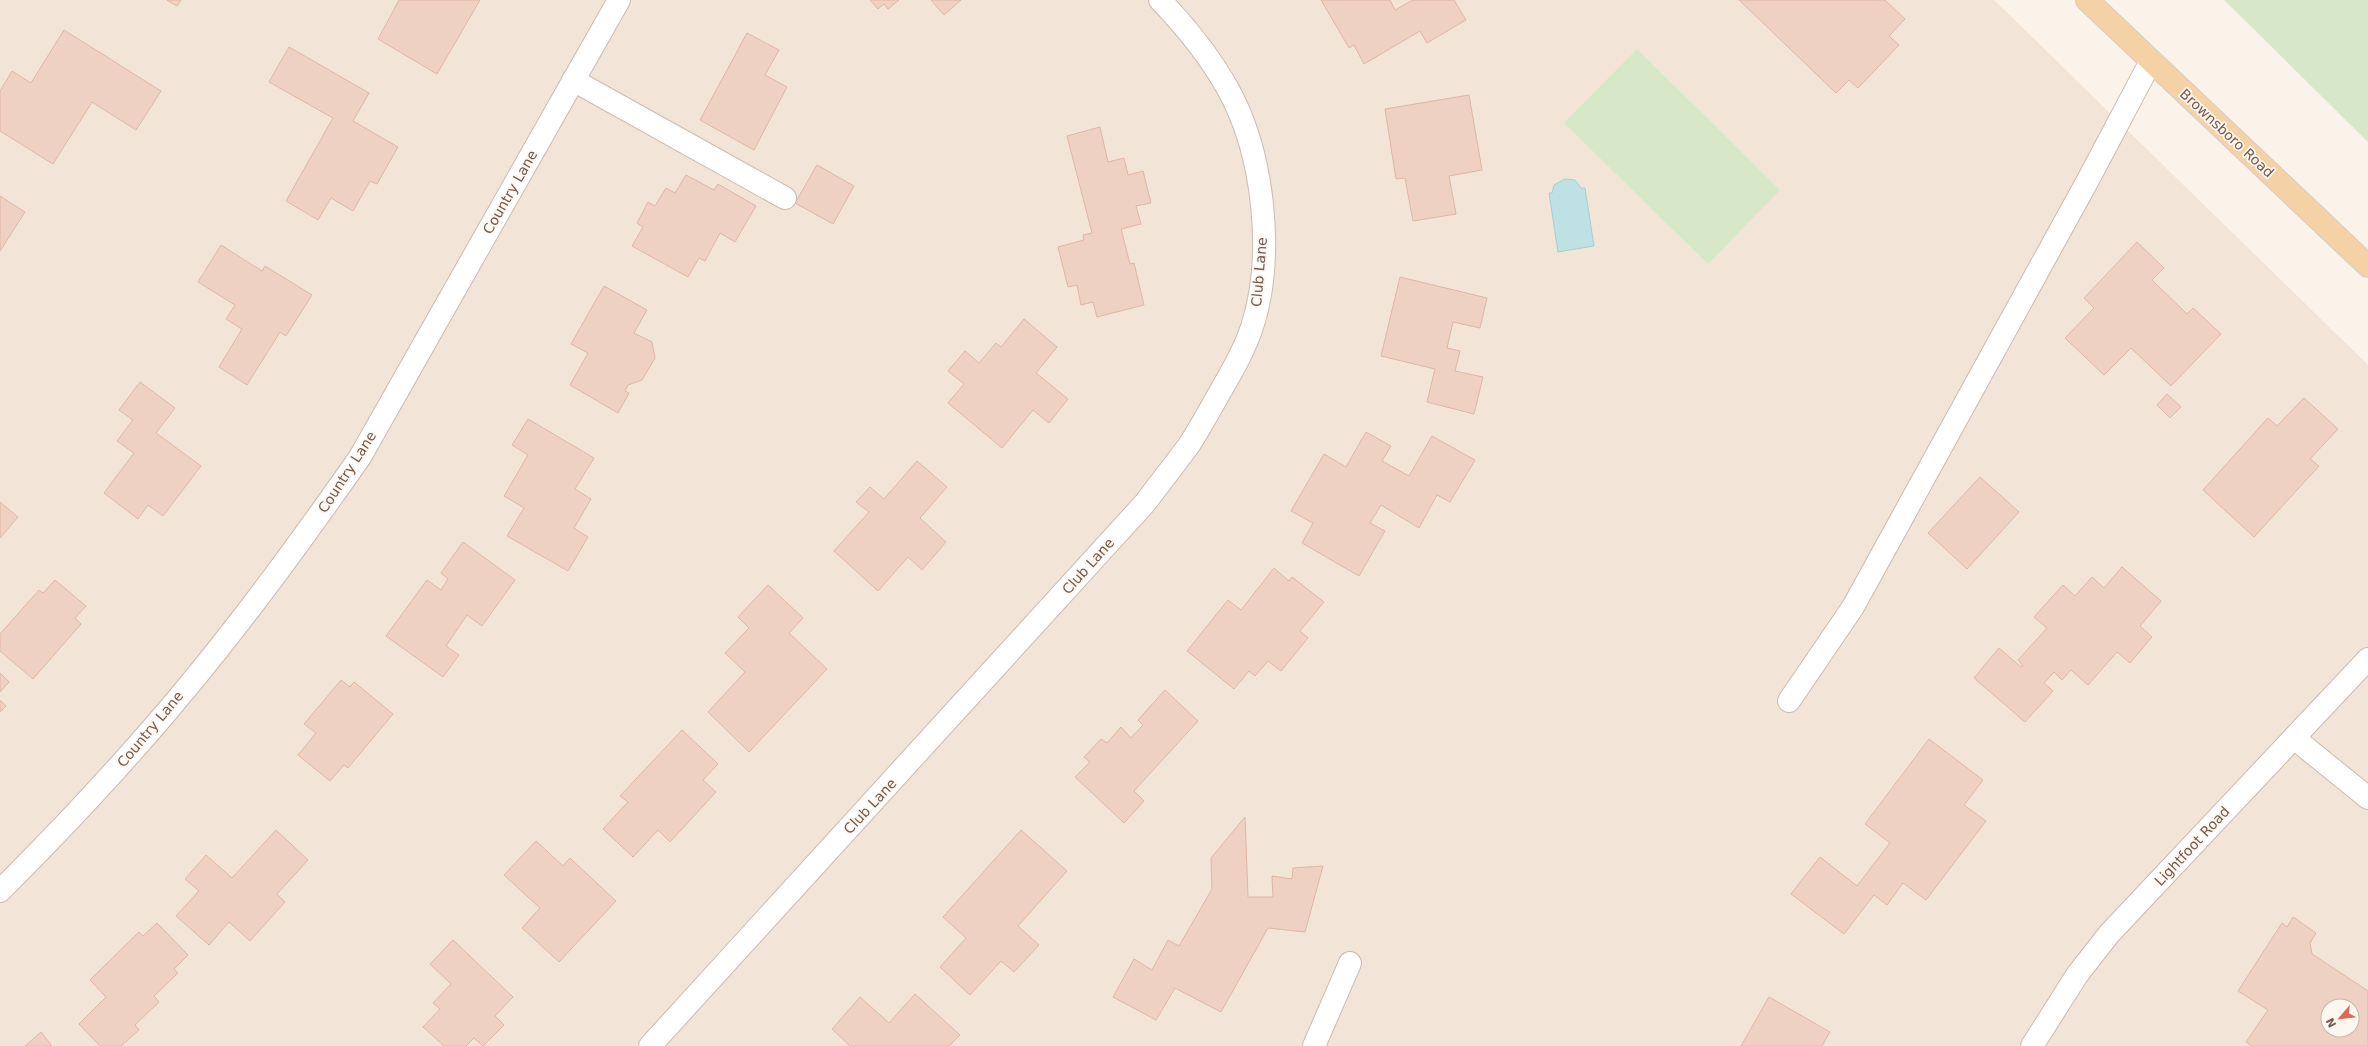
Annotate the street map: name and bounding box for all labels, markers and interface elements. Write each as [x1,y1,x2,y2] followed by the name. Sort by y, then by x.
[2177,85,2277,181] street label: Brownsboro Road
[480,147,540,237] street label: Country Lane
[1248,237,1270,307] street label: Club Lane
[315,428,379,516] street label: Country Lane
[1059,535,1117,597] street label: Club Lane
[114,688,186,770] street label: Country Lane
[840,775,900,837] street label: Club Lane
[2151,803,2233,889] street label: Lightfoot Road
[2320,998,2360,1038] north arrow
[2324,1015,2340,1030] text: N

